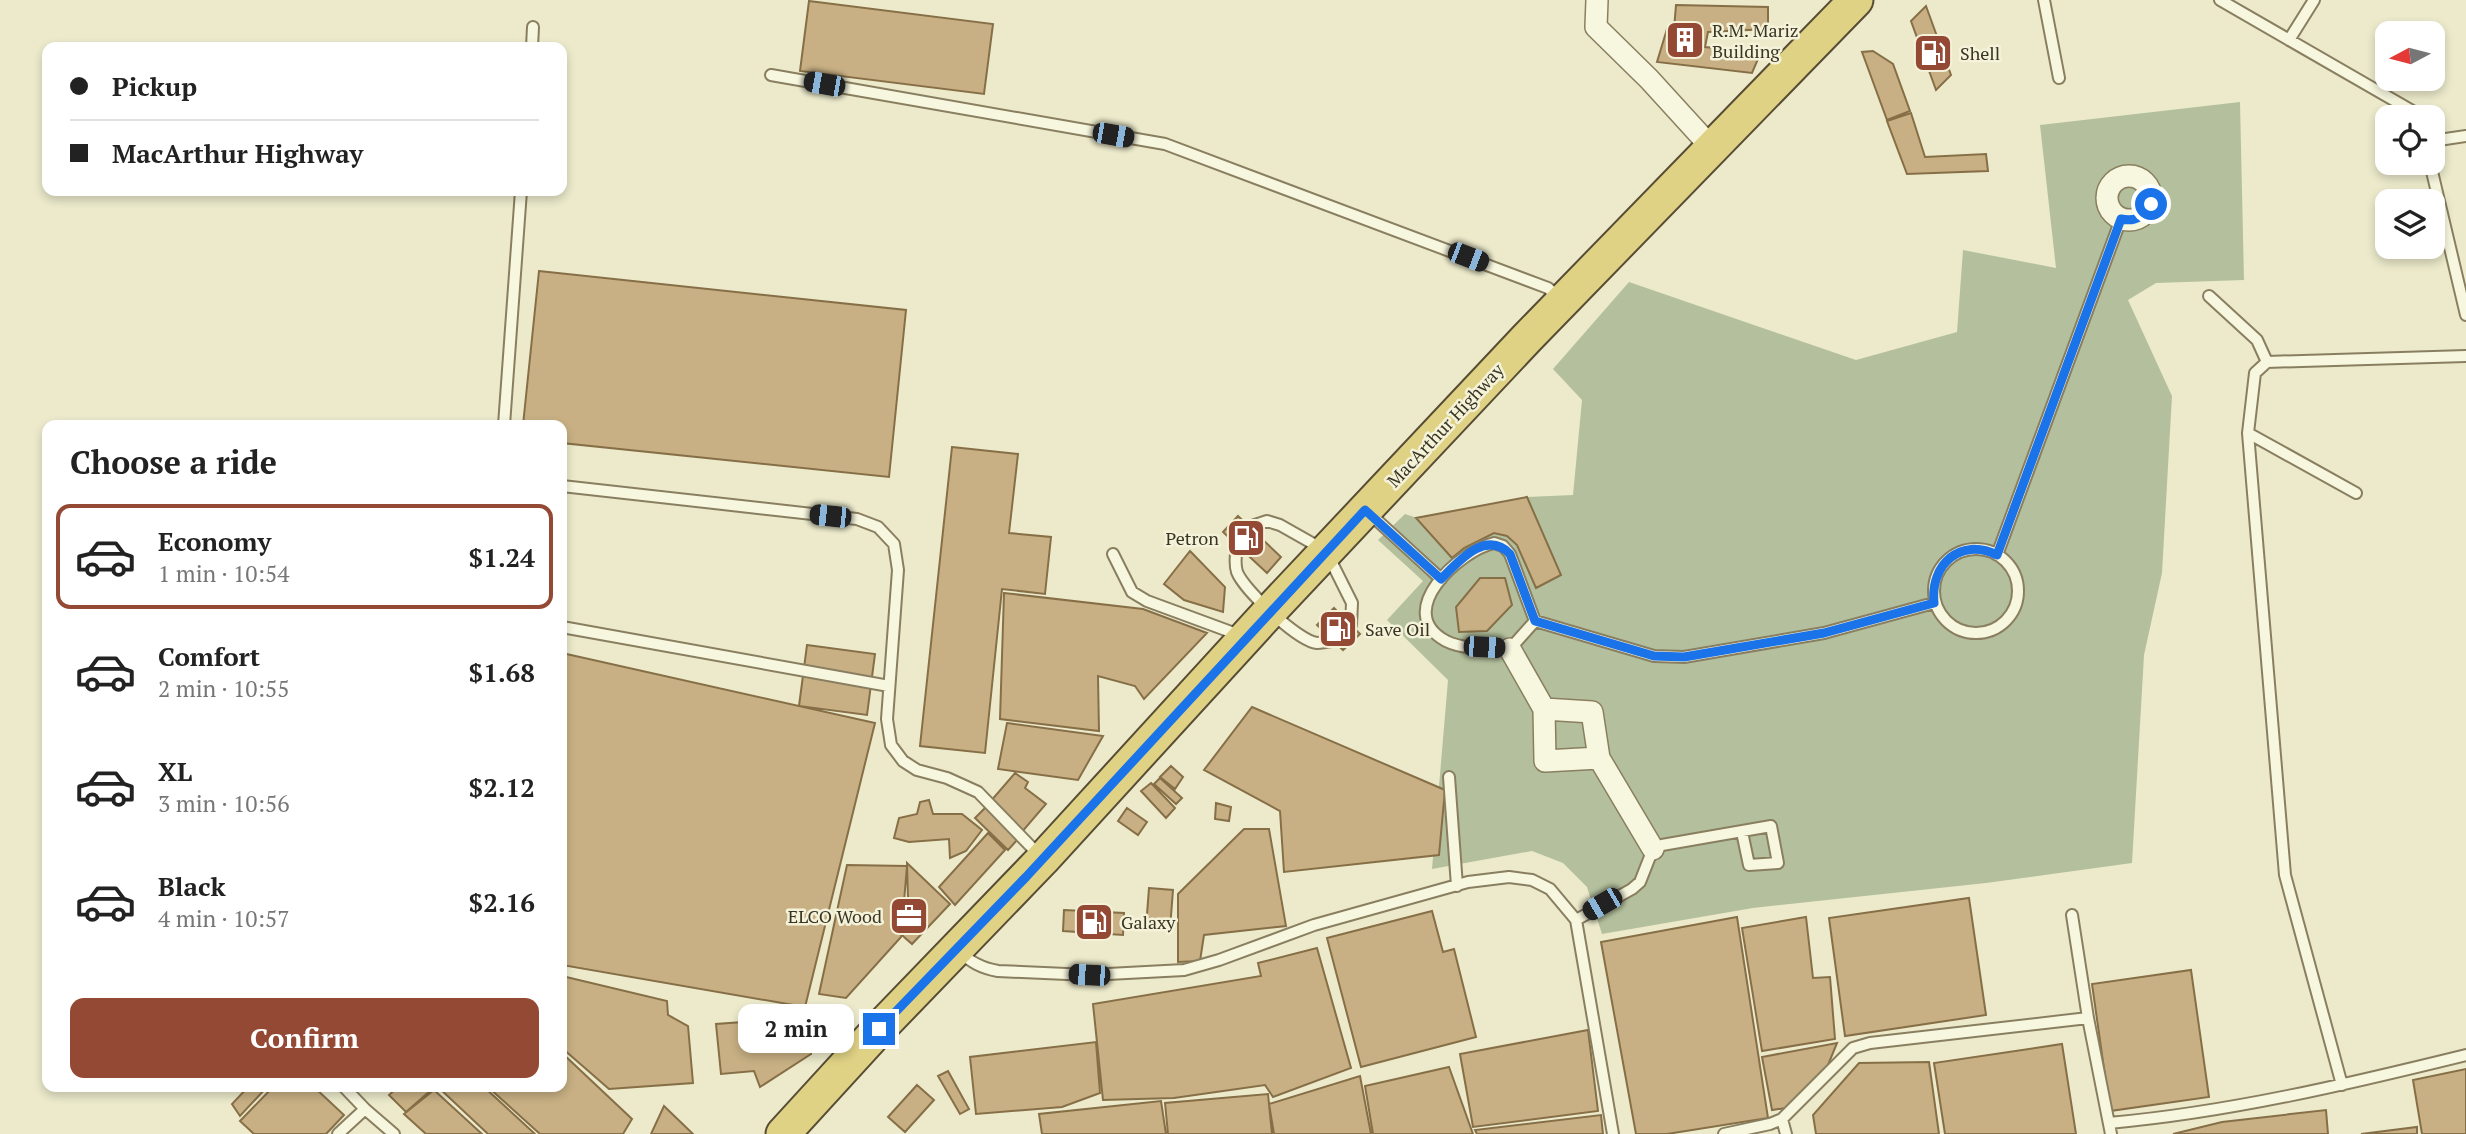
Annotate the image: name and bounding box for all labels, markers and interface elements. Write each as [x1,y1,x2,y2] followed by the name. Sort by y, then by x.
[1712,18,1799,63] place label: R.M. Mariz Building
[1664,19,1706,61] building icon: R.M. Mariz Building
[2375,21,2445,91] north arrow
[2375,21,2445,259] map controls
[1912,32,1954,74] fuel station icon: Shell
[1960,41,2000,65] place label: Shell
[112,69,197,103] text: Pickup
[802,70,847,98] car
[2375,105,2445,175] button: locate
[1091,121,1136,149] car
[112,136,363,170] text: MacArthur Highway
[2135,188,2167,220] route start
[2375,189,2445,259] button: layers
[1445,240,1492,274] car
[1381,357,1509,492] street label: MacArthur Highway
[70,441,277,483] text: Choose a ride
[809,503,852,529] car
[1225,517,1267,559] fuel station icon: Petron
[158,524,271,558] text: Economy
[74,525,137,588] icon: car
[1166,526,1219,550] place label: Petron
[469,540,535,574] text: $1.24
[158,558,290,589] text: 1 min · 10:54
[1317,608,1359,650] fuel station icon: Save Oil
[1365,617,1430,641] place label: Save Oil
[1463,635,1506,659] car
[158,639,260,673] text: Comfort
[74,640,137,703] icon: car
[469,655,535,689] text: $1.68
[158,673,290,704] text: 2 min · 10:55
[158,754,192,788] text: XL
[74,755,137,818] icon: car
[469,770,535,804] text: $2.12
[158,788,290,819] text: 3 min · 10:56
[158,869,226,903] text: Black
[74,870,137,933] icon: car
[1579,884,1626,924] car
[469,885,535,919] text: $2.16
[888,895,930,937] office icon: ELCO Wood
[1073,901,1115,943] fuel station icon: Galaxy
[158,903,290,934] text: 4 min · 10:57
[788,904,882,928] place label: ELCO Wood
[1121,910,1176,934] place label: Galaxy
[1068,963,1111,987] car
[70,998,539,1078] button: Confirm
[739,1004,854,1054] callout: 2 min
[765,1013,827,1044] text: 2 min
[863,1013,895,1045] route end

